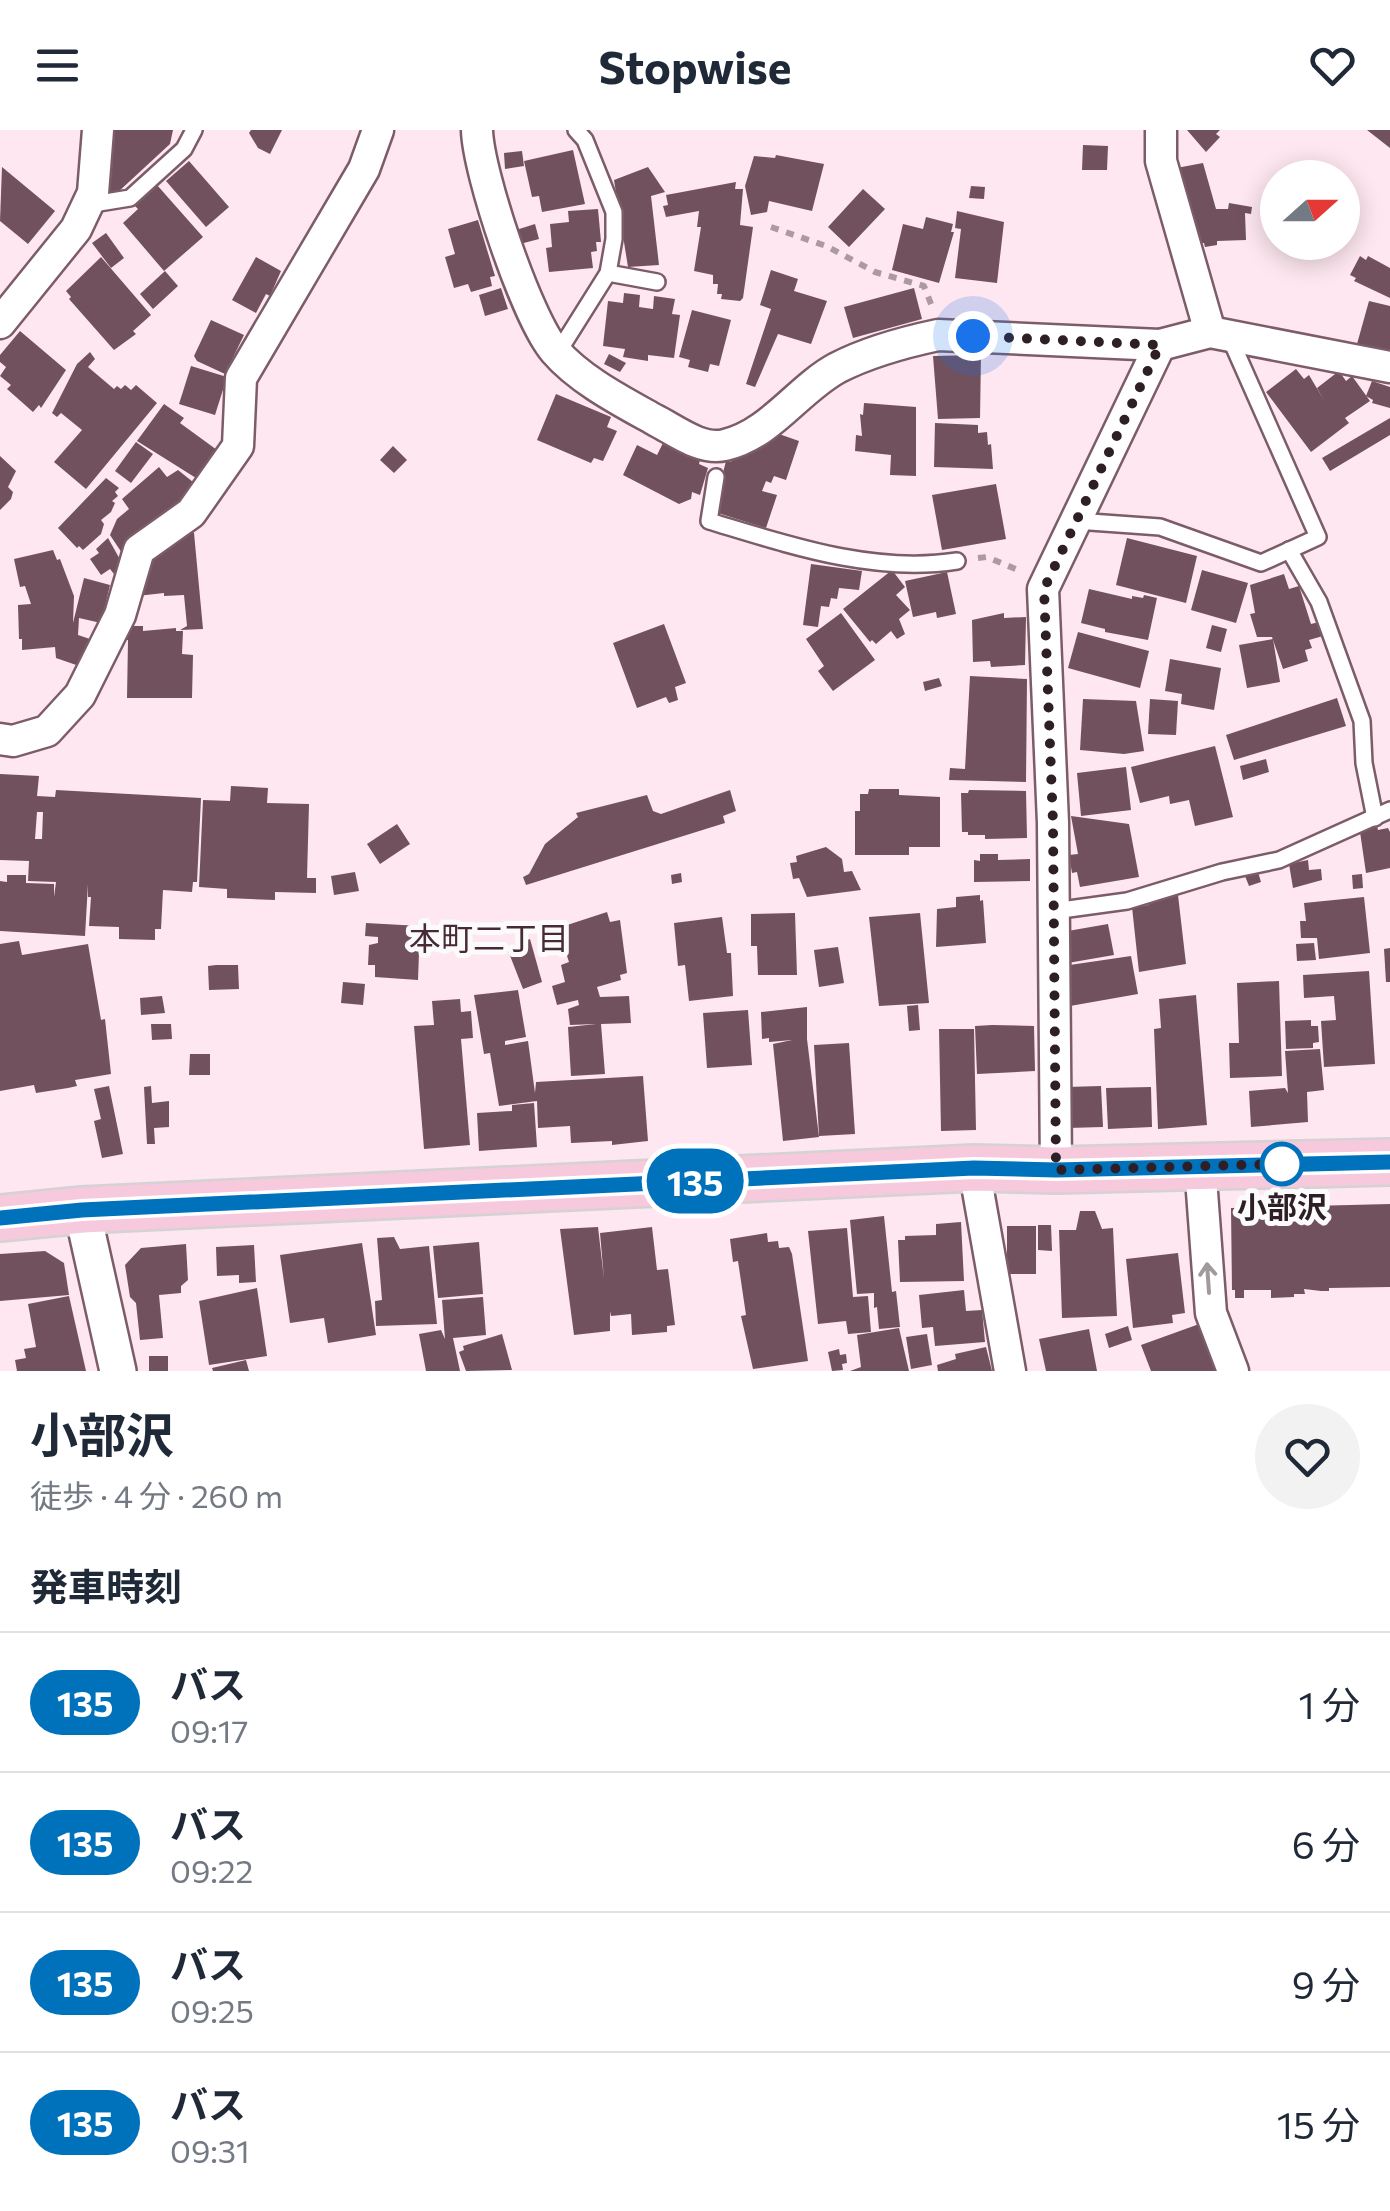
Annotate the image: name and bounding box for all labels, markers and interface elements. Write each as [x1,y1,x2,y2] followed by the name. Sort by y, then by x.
[30,38,85,93] icon: menu
[599,38,791,93] text: Stopwise
[1305,38,1360,93] icon: heart
[1260,160,1360,260] north arrow
[1260,160,1360,260] map controls
[948,311,998,361] your location
[409,917,569,957] district label: 本町二丁目
[1261,1143,1303,1185] marker: 小部沢
[638,1148,752,1214] line badge: 135
[667,1160,723,1203] text: 135
[1237,1187,1327,1224] place label: 小部沢
[1199,1262,1218,1294] one-way arrow
[30,1404,174,1463] text: 小部沢
[1255,1404,1360,1509] button: heart
[30,1475,283,1515] text: 徒歩 · 4 分 · 260 m
[30,1562,182,1609] text: 発車時刻
[170,1660,246,1707] text: バス
[1298,1680,1360,1727] text: 1 分
[57,1681,113,1724] text: 135
[170,1710,248,1750] text: 09:17
[170,1800,246,1847] text: バス
[1292,1820,1360,1867] text: 6 分
[57,1821,113,1864] text: 135
[170,1850,253,1890] text: 09:22
[170,1940,246,1987] text: バス
[1292,1960,1360,2007] text: 9 分
[57,1961,113,2004] text: 135
[170,1990,254,2030] text: 09:25
[170,2080,246,2127] text: バス
[1277,2100,1360,2147] text: 15 分
[57,2101,113,2144] text: 135
[170,2130,250,2170] text: 09:31

